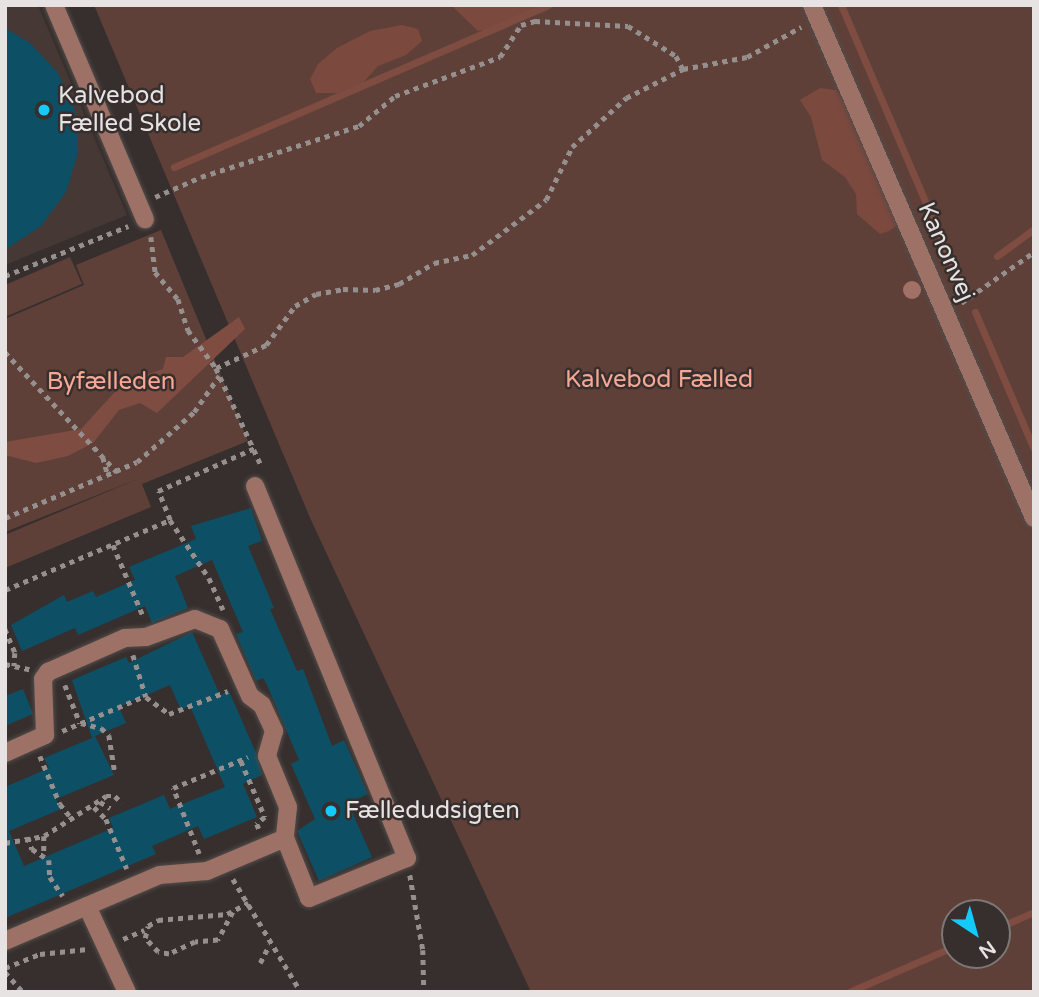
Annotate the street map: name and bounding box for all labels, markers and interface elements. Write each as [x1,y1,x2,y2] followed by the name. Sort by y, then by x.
[58,82,201,138] place label: Kalvebod Fælled Skole
[36,102,52,118] marker: Kalvebod Fælled Skole
[911,198,981,306] street label: Kanonvej
[565,366,753,394] park label: Kalvebod Fælled
[47,368,175,396] park label: Byfælleden
[345,797,520,825] place label: Fælledudsigten
[323,803,339,819] marker: Fælledudsigten
[941,899,1011,969] north arrow
[975,936,1000,963] text: N

